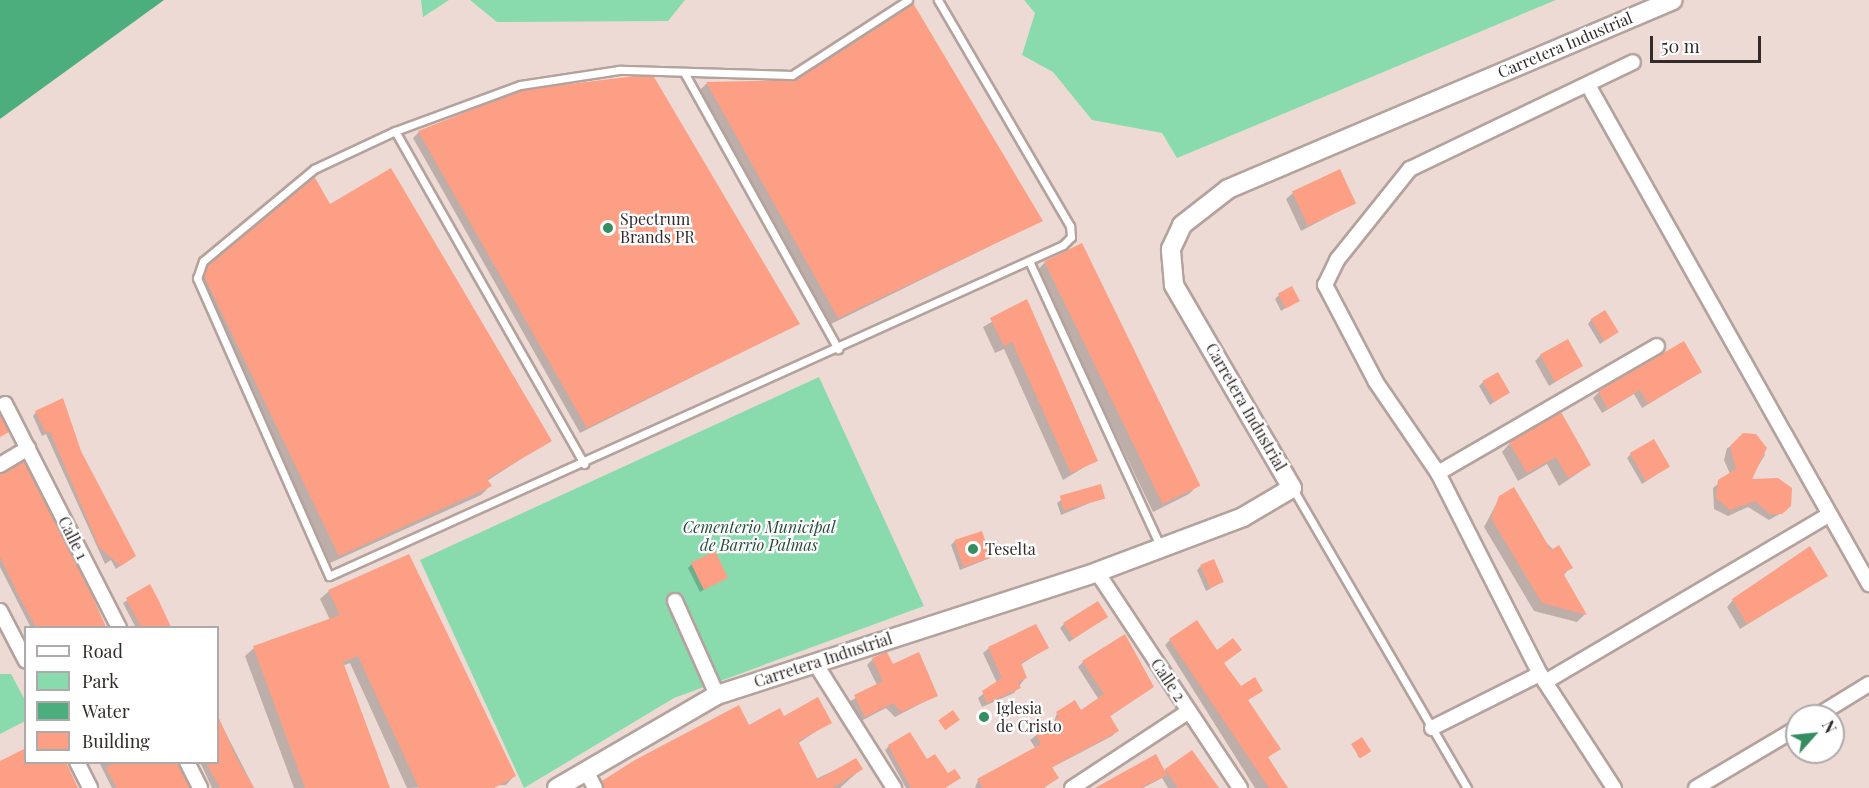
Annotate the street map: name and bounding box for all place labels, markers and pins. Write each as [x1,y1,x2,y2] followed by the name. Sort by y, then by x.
[620,209,695,247] place label: Spectrum Brands PR
[601,221,615,235] marker: Spectrum Brands PR
[985,539,1036,559] place label: Teselta
[966,542,980,556] marker: Teselta
[996,698,1062,736] place label: Iglesia de Cristo
[977,710,991,724] marker: Iglesia de Cristo

